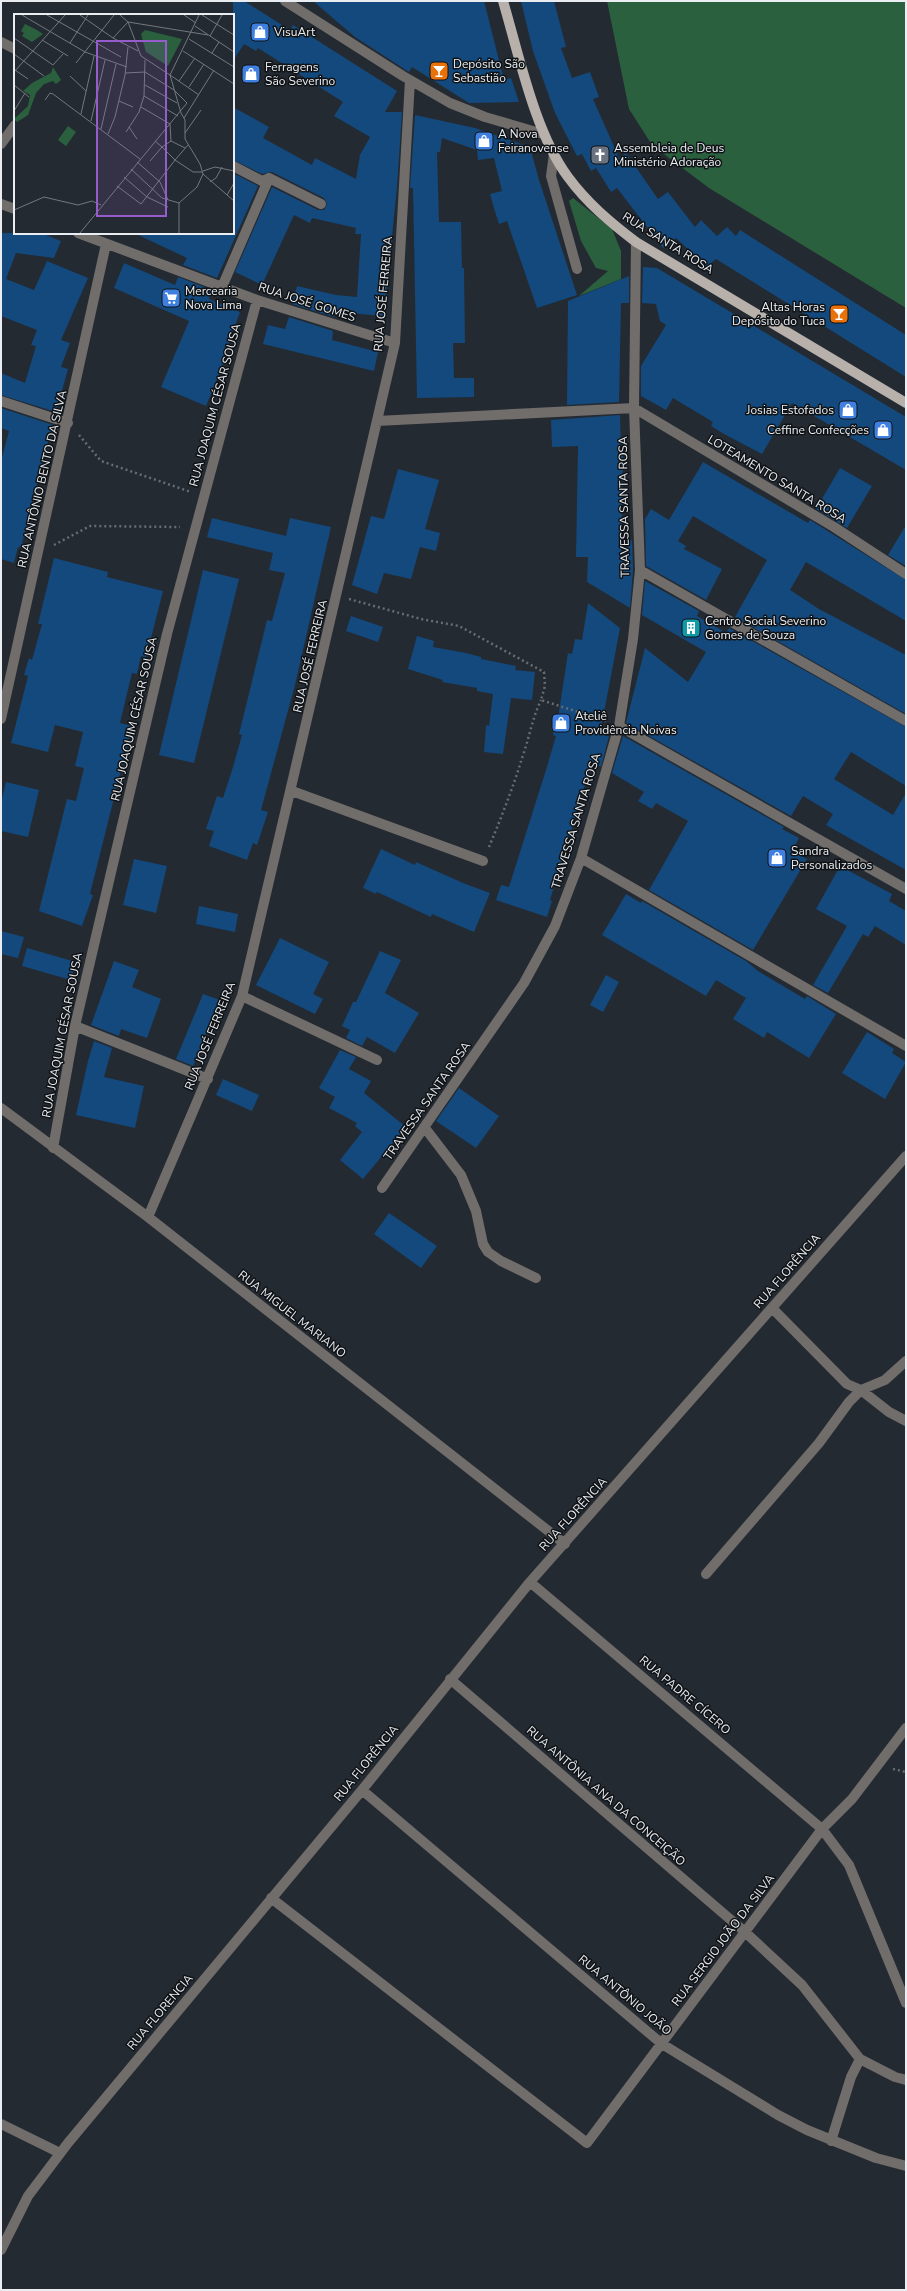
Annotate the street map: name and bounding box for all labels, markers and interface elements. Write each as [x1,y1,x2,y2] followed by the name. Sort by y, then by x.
[14,14,234,234] inset map
[249,21,271,43] shop icon: VisuArt
[273,24,316,40] place label: VisuArt
[453,56,525,86] place label: Depósito São Sebastião
[265,59,336,89] place label: Ferragens São Severino
[428,60,450,82] bar icon: Depósito São Sebastião
[240,63,262,85] shop icon: Ferragens São Severino
[498,126,569,156] place label: A Nova Feiranovense
[473,130,495,152] shop icon: A Nova Feiranovense
[614,140,724,170] place label: Assembleia de Deus Ministério Adoração
[589,144,611,166] church icon: Assembleia de Deus Ministério Adoração
[619,208,717,278] street label: RUA SANTA ROSA
[370,236,396,352] street label: RUA JOSÉ FERREIRA
[256,279,358,325] street label: RUA JOSÉ GOMES
[185,283,242,313] place label: Mercearia Nova Lima
[160,287,182,309] supermarket icon: Mercearia Nova Lima
[732,299,825,329] place label: Altas Horas Depósito do Tuca
[828,303,850,325] bar icon: Altas Horas Depósito do Tuca
[186,322,245,488] street label: RUA JOAQUIM CÉSAR SOUSA
[14,388,70,569] street label: RUA ANTÔNIO BENTO DA SILVA
[837,399,859,421] shop icon: Josias Estofados
[746,402,834,418] place label: Josias Estofados
[872,419,894,441] shop icon: Ceffine Confecções
[767,422,869,438] place label: Ceffine Confecções
[705,431,850,527] street label: LOTEAMENTO SANTA ROSA
[615,436,633,578] street label: TRAVESSA SANTA ROSA
[289,598,331,714] street label: RUA JOSÉ FERREIRA
[705,613,826,643] place label: Centro Social Severino Gomes de Souza
[680,617,702,639] building icon: Centro Social Severino Gomes de Souza
[107,635,161,803] street label: RUA JOAQUIM CÉSAR SOUSA
[575,708,677,738] place label: Ateliê Providência Noivas
[550,712,572,734] shop icon: Ateliê Providência Noivas
[548,751,604,891] street label: TRAVESSA SANTA ROSA
[791,843,872,873] place label: Sandra Personalizados
[766,847,788,869] shop icon: Sandra Personalizados
[38,951,86,1119] street label: RUA JOAQUIM CÉSAR SOUSA
[181,979,239,1093] street label: RUA JOSÉ FERREIRA
[380,1038,474,1163] street label: TRAVESSA SANTA ROSA
[750,1230,824,1312] street label: RUA FLORÊNCIA
[235,1267,349,1361] street label: RUA MIGUEL MARIANO
[536,1473,611,1554] street label: RUA FLORÊNCIA
[636,1652,734,1738] street label: RUA PADRE CÍCERO
[330,1721,402,1805] street label: RUA FLORÊNCIA
[523,1723,689,1869] street label: RUA ANTÔNIA ANA DA CONCEIÇÃO
[668,1870,778,2009] street label: RUA SERGIO JOÃO DA SILVA
[575,1951,675,2039] street label: RUA ANTÔNIO JOÃO
[124,1971,197,2053] street label: RUA FLORENCIA

